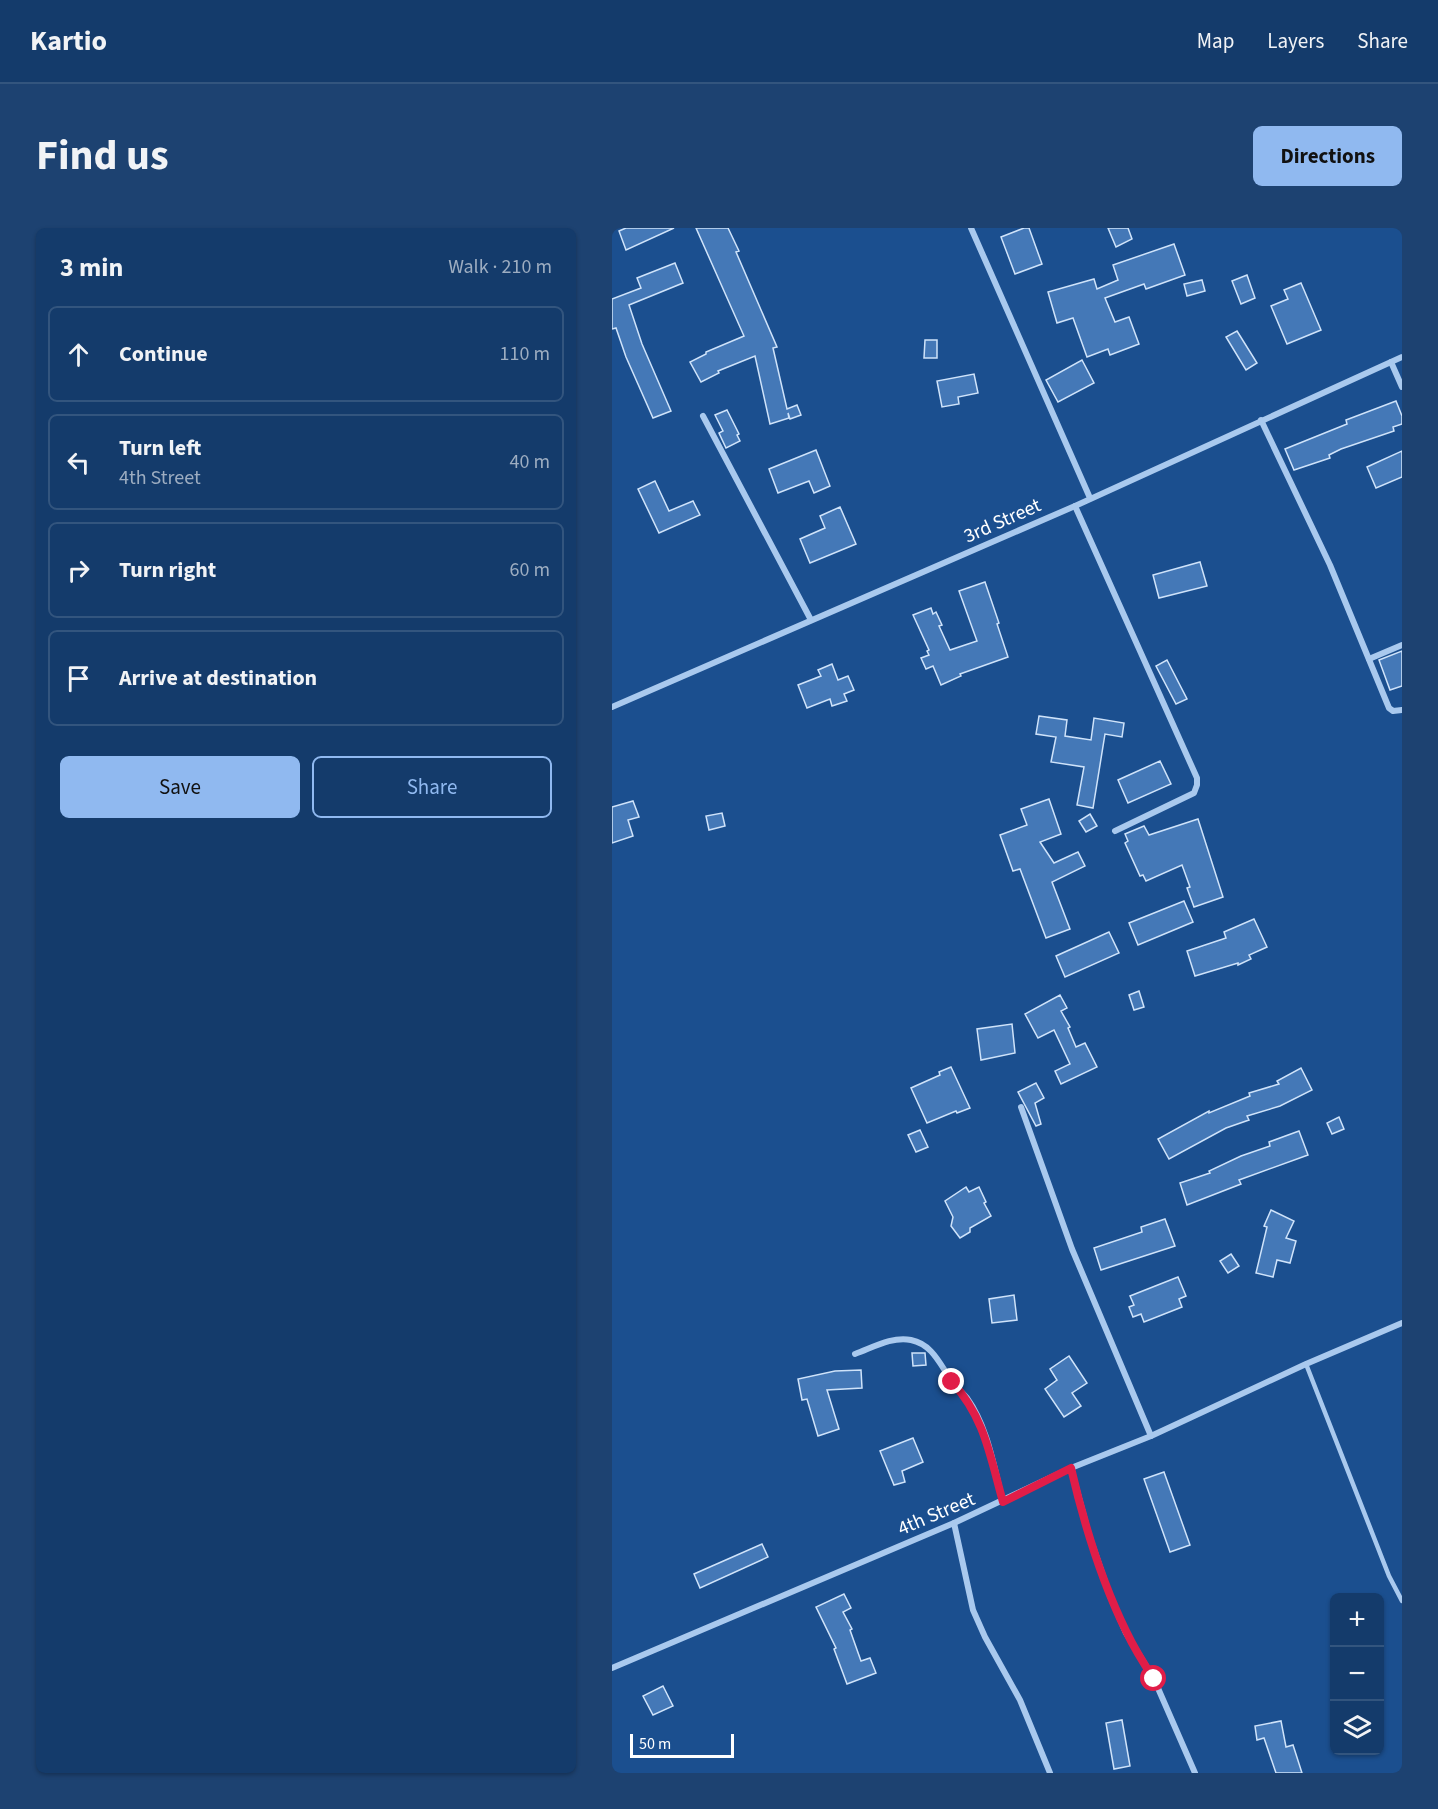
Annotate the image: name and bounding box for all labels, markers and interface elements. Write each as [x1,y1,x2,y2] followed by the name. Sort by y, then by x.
[30,21,107,61] text: Kartio
[1197,26,1234,56] text: Map
[1267,26,1324,56] text: Layers
[1357,26,1408,56] text: Share
[36,126,169,186] text: Find us
[1253,126,1402,186] button: Directions
[60,249,123,286] text: 3 min
[448,253,552,281] text: Walk · 210 m
[62,338,95,371] icon: ahead
[119,338,208,370] text: Continue
[500,340,550,368] text: 110 m
[119,432,201,464] text: Turn left
[62,446,95,479] icon: left
[510,448,550,476] text: 40 m
[119,464,201,492] text: 4th Street
[959,491,1046,550] street label: 3rd Street
[62,554,95,587] icon: right
[119,554,216,586] text: Turn right
[510,556,550,584] text: 60 m
[62,662,95,695] icon: arrive
[119,662,317,694] text: Arrive at destination
[60,756,300,818] button: Save
[312,756,552,818] button: Share
[938,1368,964,1394] route end
[893,1485,980,1543] street label: 4th Street
[1330,1593,1384,1755] map controls
[1330,1593,1384,1647] button: +
[1330,1647,1384,1701] button: −
[1140,1665,1166,1691] route start
[1330,1701,1384,1755] button: layers
[630,1731,734,1758] scale bar
[639,1733,671,1755] text: 50 m

